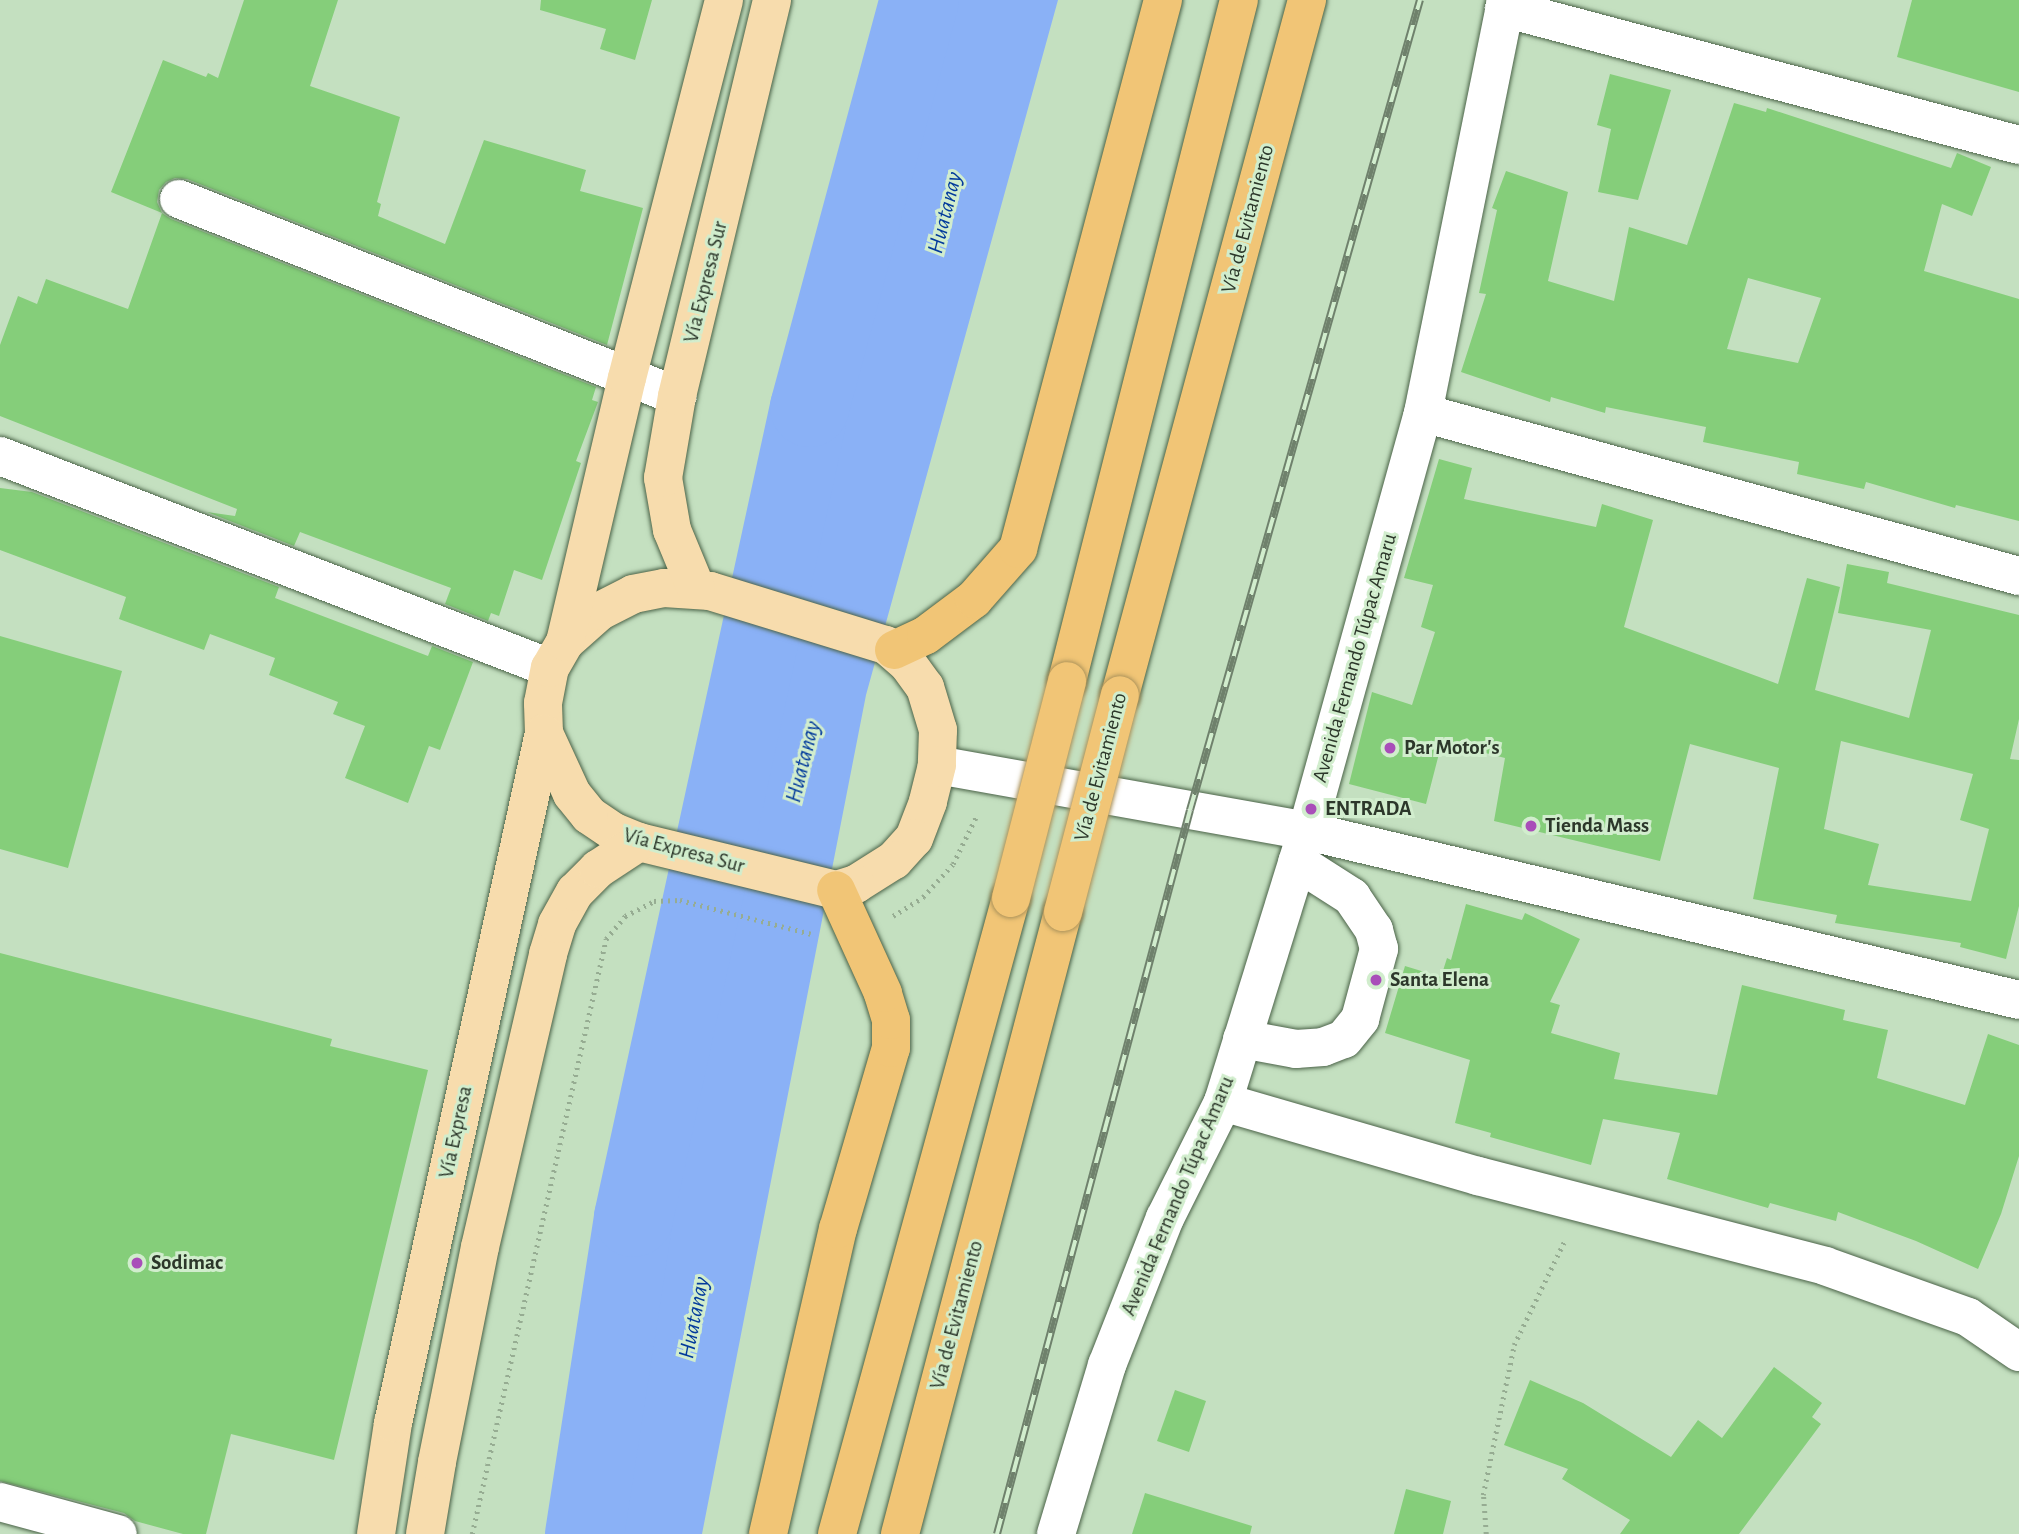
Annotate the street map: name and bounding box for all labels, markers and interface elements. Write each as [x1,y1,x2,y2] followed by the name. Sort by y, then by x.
[1216,142,1280,296] street label: Vía de Evitamiento
[923,169,969,257] water label: Huatanay
[679,219,733,345] street label: Vía Expresa Sur
[1307,531,1403,785] street label: Avenida Fernando Túpac Amaru
[1069,690,1133,844] street label: Vía de Evitamiento
[781,718,827,806] water label: Huatanay
[1404,735,1499,761] place label: Par Motor's
[1382,740,1398,756] marker: Par Motor's
[1325,796,1412,822] place label: ENTRADA
[1303,801,1319,817] marker: ENTRADA
[1545,813,1649,839] place label: Tienda Mass
[1523,818,1539,834] marker: Tienda Mass
[621,823,747,879] street label: Vía Expresa Sur
[1390,967,1489,993] place label: Santa Elena
[1368,972,1384,988] marker: Santa Elena
[1116,1072,1240,1320] street label: Avenida Fernando Túpac Amaru
[434,1084,478,1180] street label: Vía Expresa
[925,1238,989,1392] street label: Vía de Evitamiento
[151,1250,223,1276] place label: Sodimac
[129,1255,145,1271] marker: Sodimac
[674,1275,716,1361] water label: Huatanay

